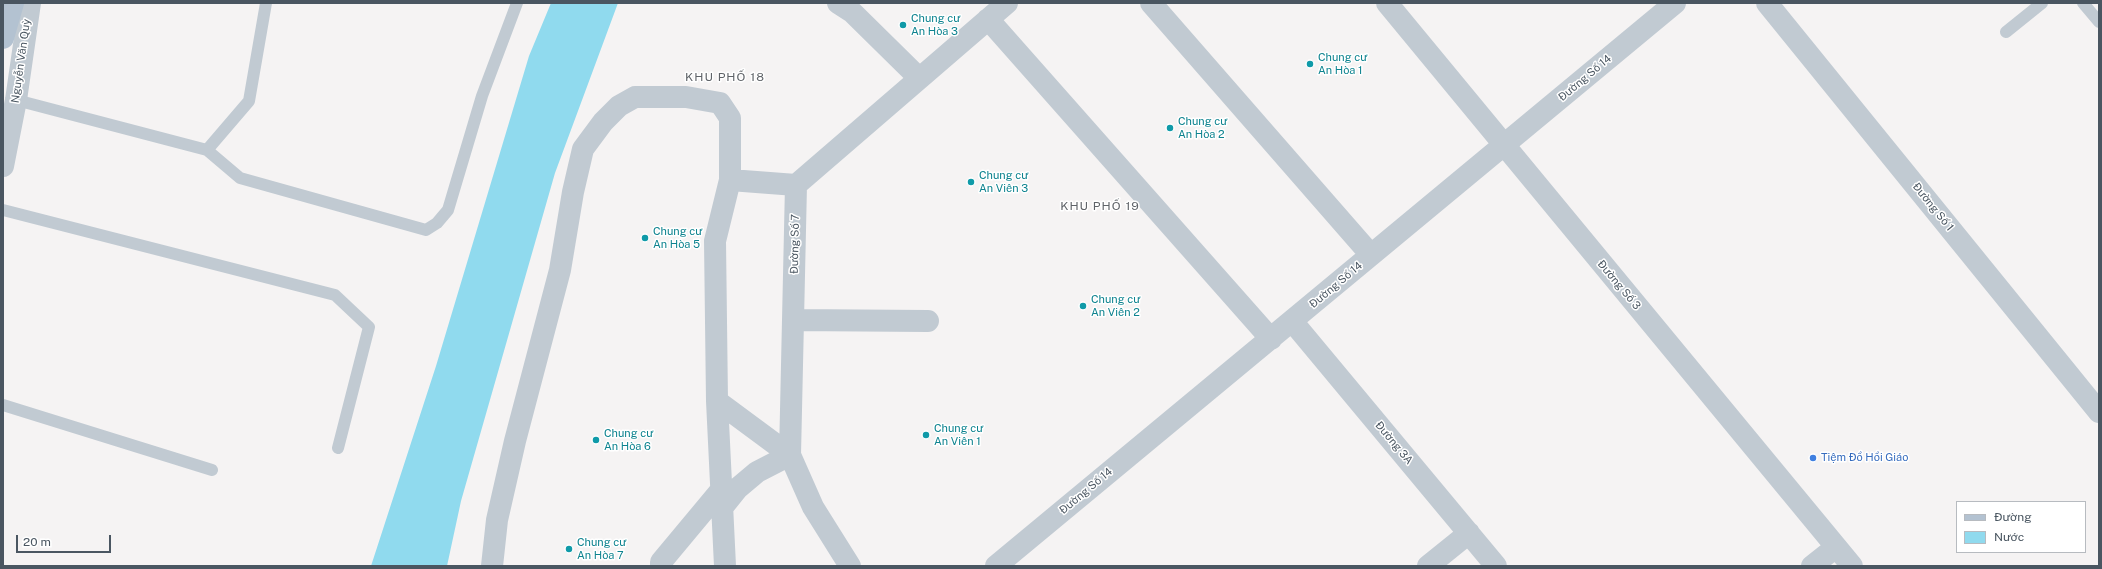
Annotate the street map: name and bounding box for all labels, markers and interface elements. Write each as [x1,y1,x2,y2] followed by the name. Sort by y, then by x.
[911,12,960,38] place label: Chung cư An Hòa 3
[9,18,33,104] street label: Nguyễn Văn Quỳ
[898,20,908,30] marker: Chung cư An Hòa 3
[1318,51,1367,77] place label: Chung cư An Hòa 1
[1556,52,1614,104] street label: Đường Số 14
[1305,59,1315,69] marker: Chung cư An Hòa 1
[685,70,765,84] district label: KHU PHỐ 18
[1178,115,1227,141] place label: Chung cư An Hòa 2
[1165,123,1175,133] marker: Chung cư An Hòa 2
[979,169,1028,195] place label: Chung cư An Viên 3
[966,177,976,187] marker: Chung cư An Viên 3
[1910,180,1956,234] street label: Đường Số 1
[1060,199,1140,213] district label: KHU PHỐ 19
[788,214,802,274] street label: Đường Số 7
[653,225,702,251] place label: Chung cư An Hòa 5
[640,233,650,243] marker: Chung cư An Hòa 5
[1595,258,1643,312] street label: Đường Số 3
[1307,259,1365,311] street label: Đường Số 14
[1091,293,1140,319] place label: Chung cư An Viên 2
[1078,301,1088,311] marker: Chung cư An Viên 2
[1372,419,1416,467] street label: Đường 3A
[934,422,983,448] place label: Chung cư An Viên 1
[604,427,653,453] place label: Chung cư An Hòa 6
[921,430,931,440] marker: Chung cư An Viên 1
[591,435,601,445] marker: Chung cư An Hòa 6
[1821,451,1908,465] place label: Tiệm Đồ Hồi Giáo
[1808,453,1818,463] marker: Tiệm Đồ Hồi Giáo
[1057,465,1115,517] street label: Đường Số 14
[1956,501,2086,553] legend
[1994,510,2032,524] text: Đường
[18,527,113,553] scale bar
[1994,530,2024,544] text: Nước
[23,535,51,549] text: 20 m
[577,536,626,562] place label: Chung cư An Hòa 7
[564,544,574,554] marker: Chung cư An Hòa 7

